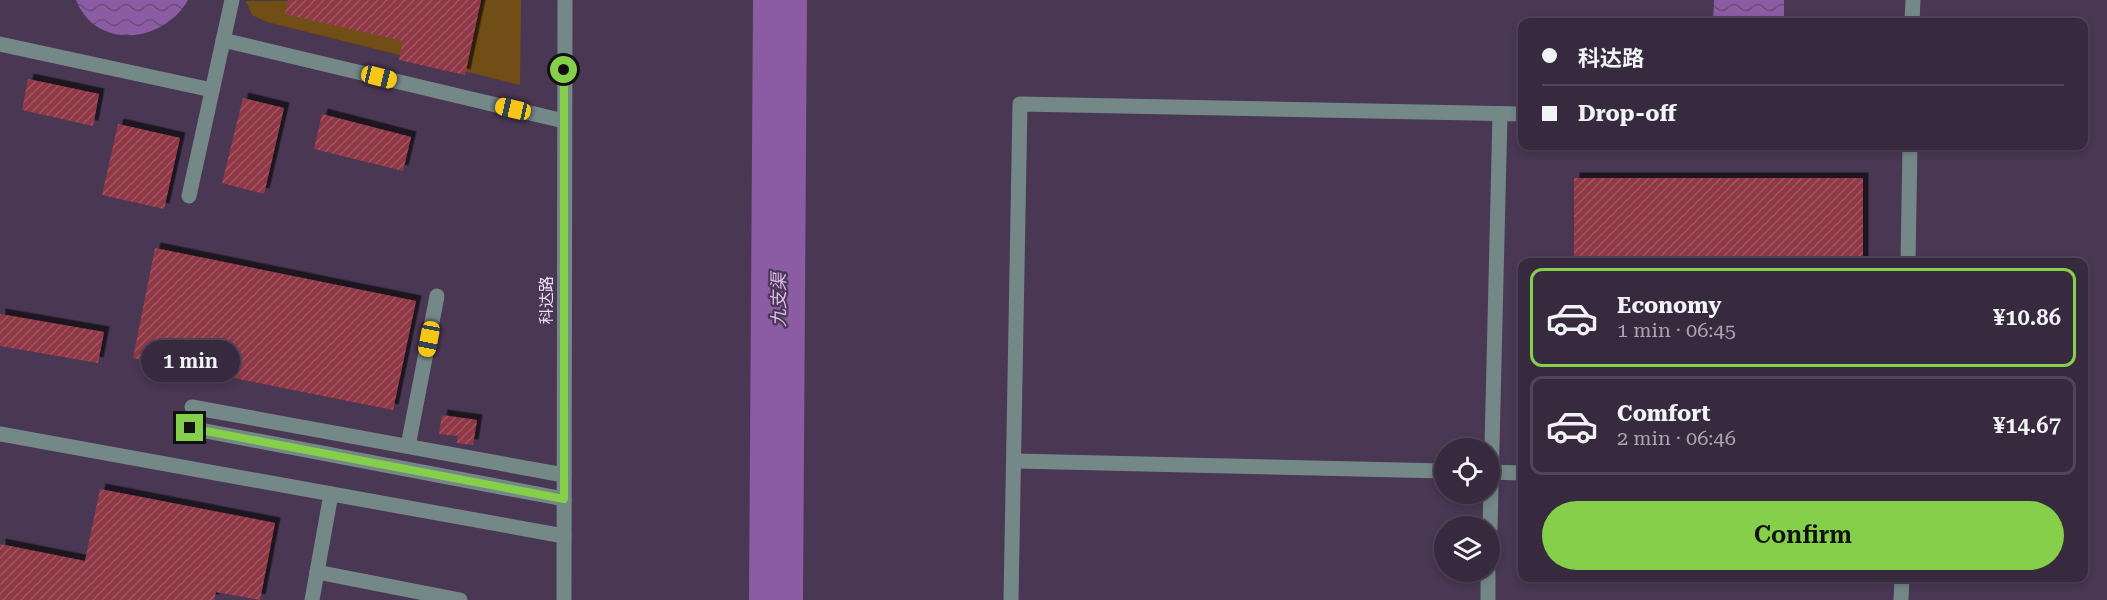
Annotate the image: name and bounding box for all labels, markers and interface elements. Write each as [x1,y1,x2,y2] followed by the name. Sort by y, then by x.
[1578,46,1644,71] text: 科达路
[550,56,577,83] route start
[359,64,399,90] car
[493,96,533,122] car
[1578,101,1676,126] text: Drop-off
[768,270,789,327] water label: 九支渠
[537,276,556,324] street label: 科达路
[1545,291,1599,345] icon: car
[1617,293,1721,318] text: Economy
[1993,305,2061,330] text: ¥10.86
[1617,318,1736,342] text: 1 min · 06:45
[417,320,441,358] car
[140,341,240,383] callout: 1 min
[163,349,218,373] text: 1 min
[1545,399,1599,453] icon: car
[1617,401,1710,426] text: Comfort
[1993,413,2061,438] text: ¥14.67
[176,414,203,441] route end
[1617,426,1736,450] text: 2 min · 06:46
[1434,438,1500,582] map controls
[1434,438,1500,504] button: locate
[1542,501,2064,570] button: Confirm
[1434,516,1500,582] button: layers

